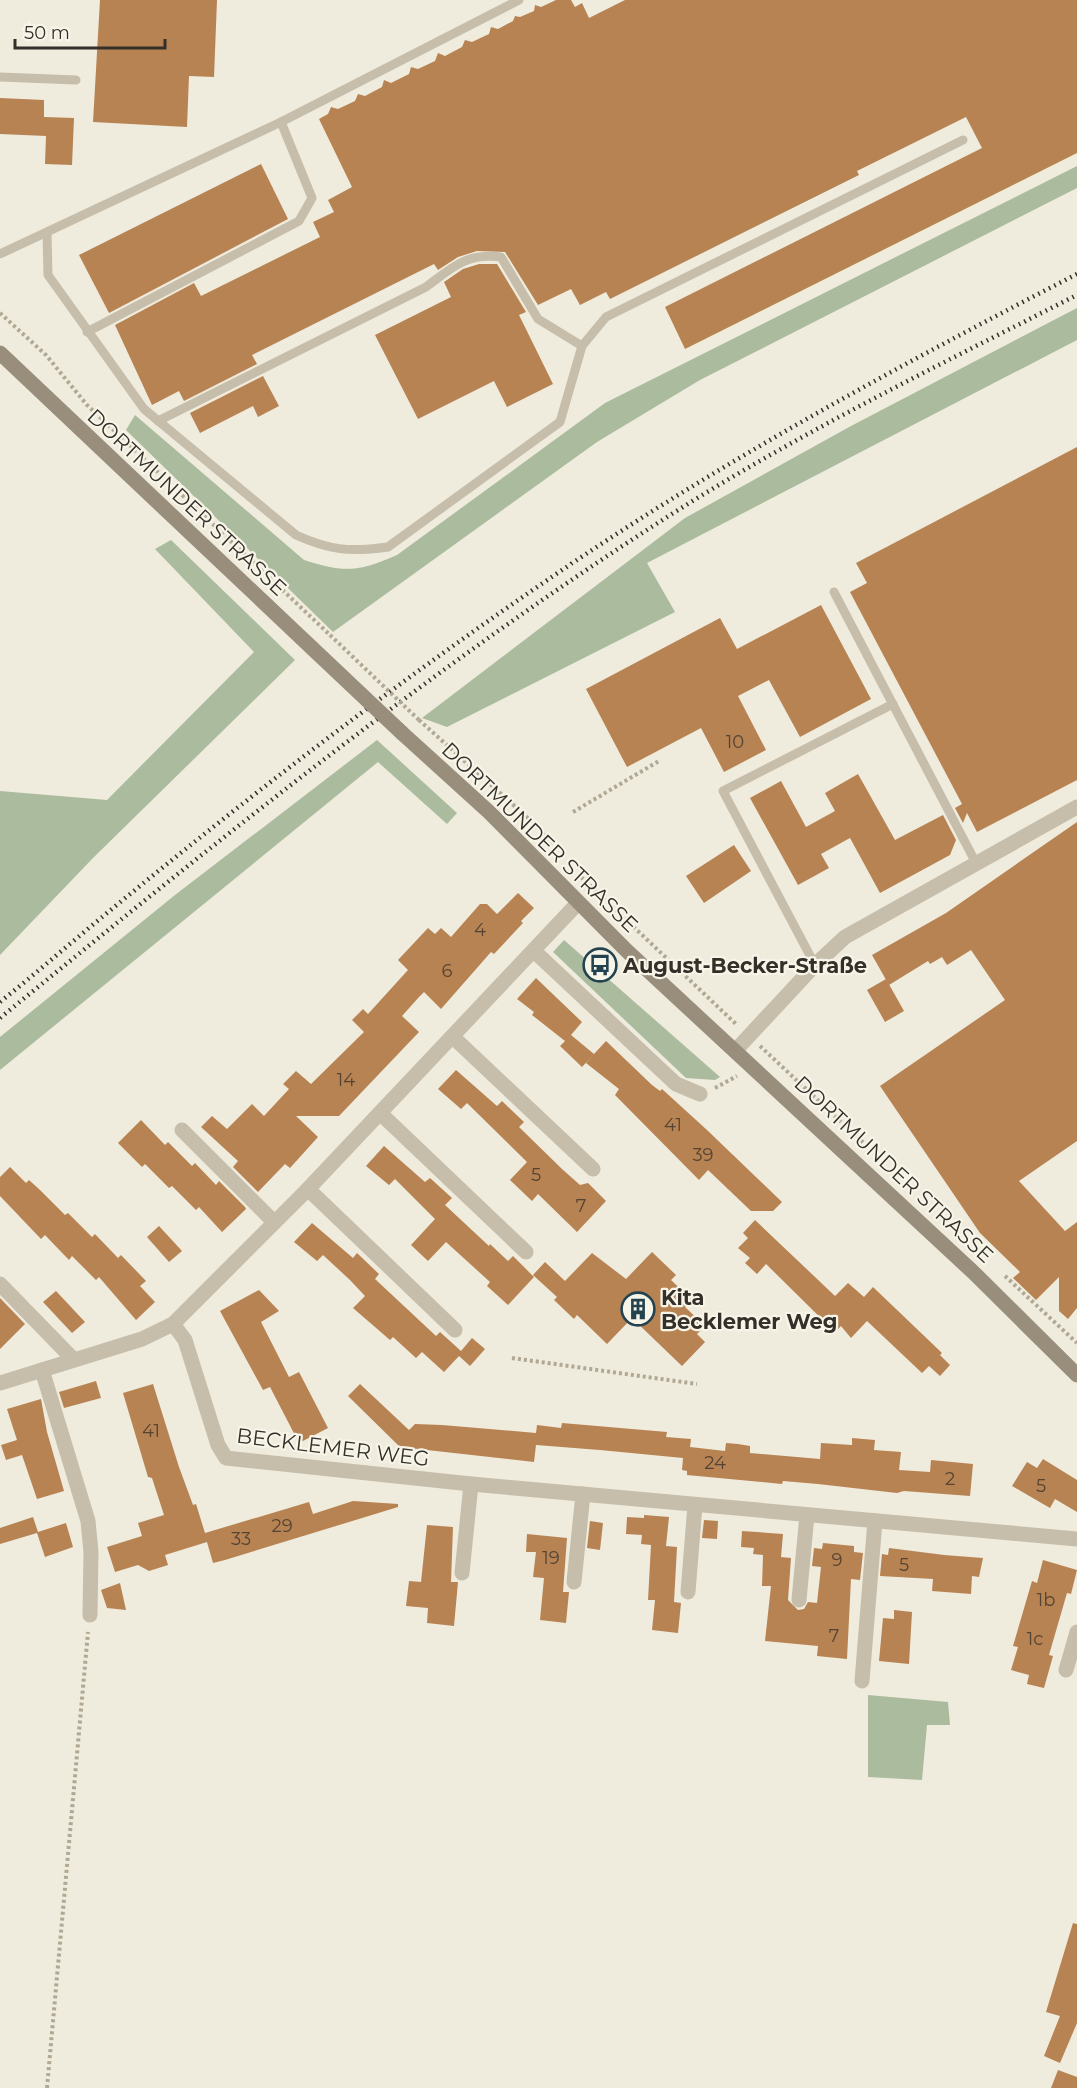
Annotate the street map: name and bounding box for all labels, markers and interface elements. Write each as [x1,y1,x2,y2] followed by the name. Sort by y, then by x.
[15,12,165,50] scale bar
[24,22,70,44] text: 50 m
[82,403,292,601] street label: DORTMUNDER STRASSE
[726,731,744,753] house number: 10
[437,737,643,937] street label: DORTMUNDER STRASSE
[474,919,486,941] house number: 4
[582,947,618,983] bus stop icon: August-Becker-Straße
[622,953,867,978] place label: August-Becker-Straße
[442,960,453,982] house number: 6
[337,1069,355,1091] house number: 14
[789,1070,999,1268] street label: DORTMUNDER STRASSE
[664,1114,682,1136] house number: 41
[692,1144,714,1166] house number: 39
[531,1164,541,1186] house number: 5
[576,1195,586,1217] house number: 7
[661,1285,838,1334] place label: Kita Becklemer Weg
[620,1291,656,1327] building icon: Kita Becklemer Weg
[142,1420,160,1442] house number: 41
[235,1423,431,1471] street label: BECKLEMER WEG
[704,1452,726,1474] house number: 24
[945,1468,955,1490] house number: 2
[1036,1475,1046,1497] house number: 5
[271,1515,293,1537] house number: 29
[231,1528,251,1550] house number: 33
[542,1547,560,1569] house number: 19
[832,1549,843,1571] house number: 9
[899,1554,909,1576] house number: 5
[1037,1589,1055,1611] house number: 1b
[829,1625,839,1647] house number: 7
[1027,1628,1043,1650] house number: 1c

